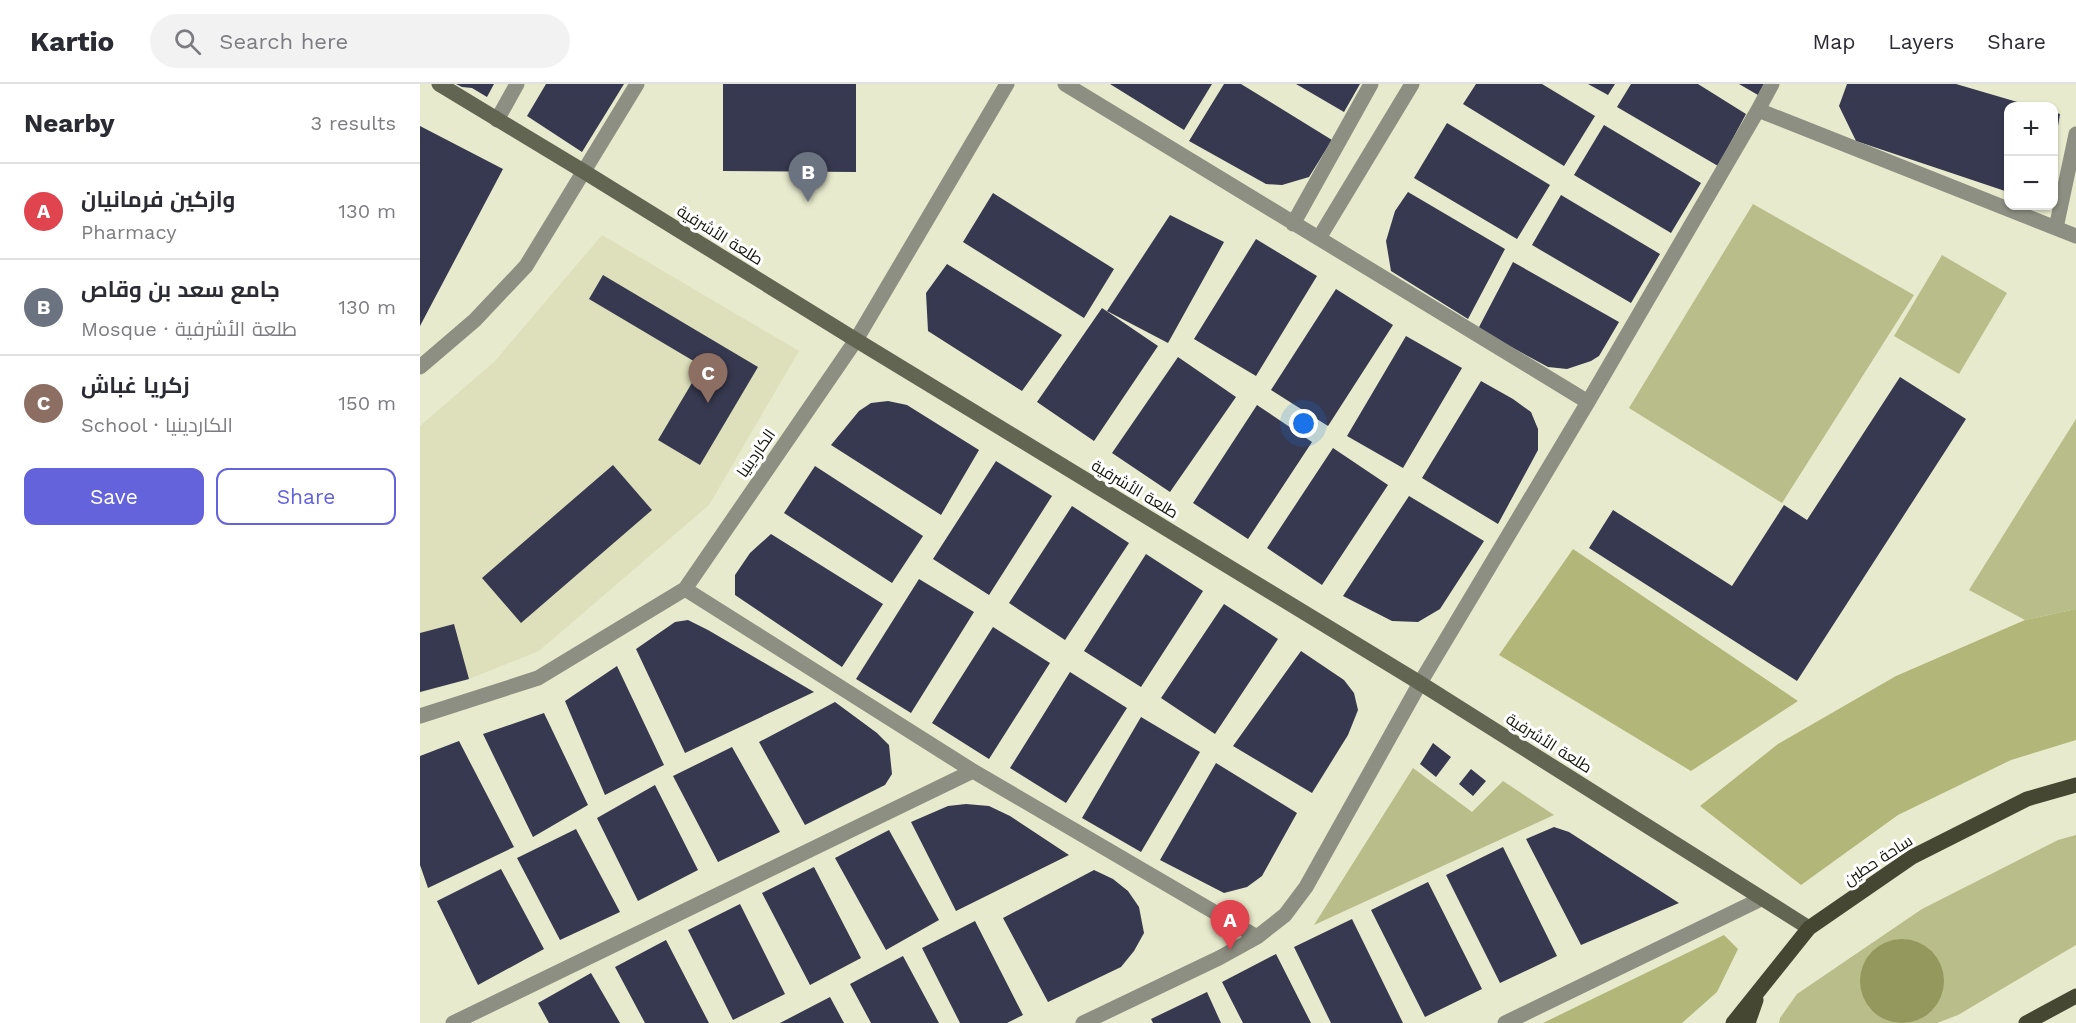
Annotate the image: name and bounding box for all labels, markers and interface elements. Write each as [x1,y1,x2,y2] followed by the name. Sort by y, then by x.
[150,14,570,68] search box
[30,25,114,58] text: Kartio
[171,25,204,58] icon: search
[219,29,348,54] text: Search here
[1812,29,1855,54] text: Map
[1888,29,1954,54] text: Layers
[1987,29,2046,54] text: Share
[2004,102,2058,210] map controls
[2004,102,2058,156] button: +
[24,108,115,138] text: Nearby
[311,111,396,135] text: 3 results
[788,152,828,202] pin: B
[2004,156,2058,210] button: −
[81,187,235,212] text: وازكين فرمانيان
[37,199,50,223] text: A
[338,199,396,223] text: 130 m
[674,201,766,269] street label: طلعة الأشرفية
[81,220,177,244] text: Pharmacy
[81,277,280,302] text: جامع سعد بن وقاص
[37,295,50,319] text: B
[338,295,396,319] text: 130 m
[81,317,297,341] text: Mosque · طلعة الأشرفية
[688,354,728,403] pin: C
[81,373,190,398] text: زكريا غباش
[37,391,50,415] text: C
[338,391,396,415] text: 150 m
[1289,409,1318,438] your location
[81,413,233,437] text: School · الكاردينيا
[733,425,779,481] street label: الكاردينيا
[1088,456,1182,522] street label: طلعة الأشرفية
[24,468,204,525] button: Save
[216,468,396,525] button: Share
[1503,709,1595,777] street label: طلعة الأشرفية
[1840,831,1917,890] street label: ساحة حطين
[1210,900,1250,950] pin: A

